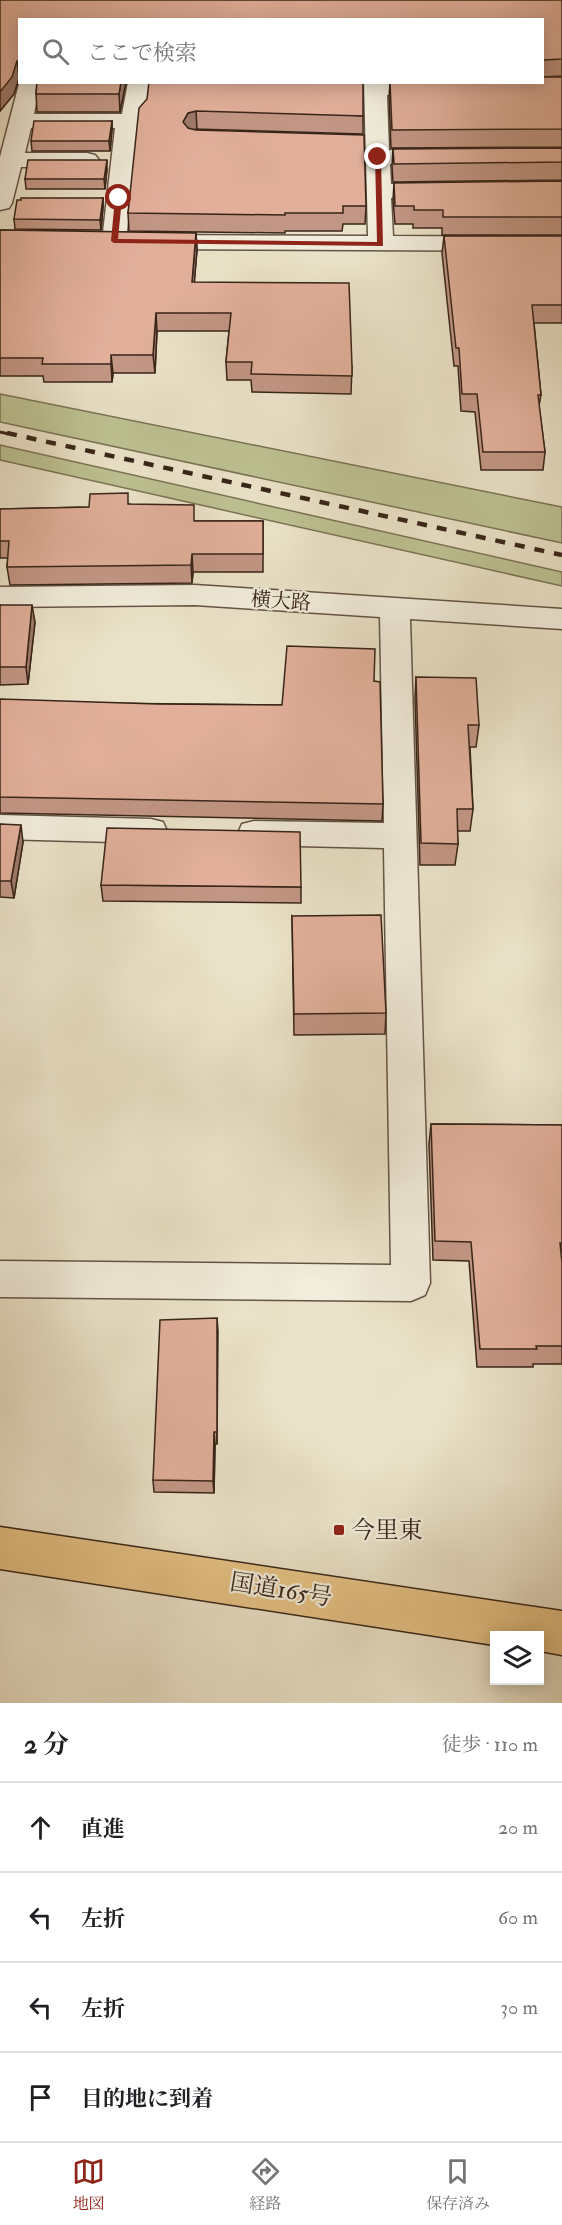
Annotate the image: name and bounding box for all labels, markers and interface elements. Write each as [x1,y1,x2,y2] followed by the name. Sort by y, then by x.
[18,18,544,84] search box
[39,35,72,68] icon: search
[87,39,197,67] text: ここで検索
[364,143,390,169] route end
[105,184,131,210] route start
[250,586,312,616] street label: 横大路
[351,1515,423,1546] place label: 今里東
[332,1523,346,1537] marker: 今里東
[228,1567,334,1613] street label: 国道165号
[490,1631,544,1685] map controls
[490,1631,544,1685] button: layers
[24,1729,69,1761] text: 2 分
[442,1732,538,1757] text: 徒歩 · 110 m
[24,1811,57,1844] icon: ahead
[81,1815,125,1843] text: 直進
[498,1815,538,1840] text: 20 m
[24,1901,57,1934] icon: left
[81,1905,125,1933] text: 左折
[498,1905,538,1930] text: 60 m
[24,1991,57,2024] icon: left
[81,1995,125,2023] text: 左折
[500,1995,538,2020] text: 30 m
[24,2081,57,2114] icon: arrive
[81,2085,213,2113] text: 目的地に到着
[72,2155,105,2214] tab: 地図
[249,2155,282,2214] tab: 経路
[426,2155,490,2214] tab: 保存済み

